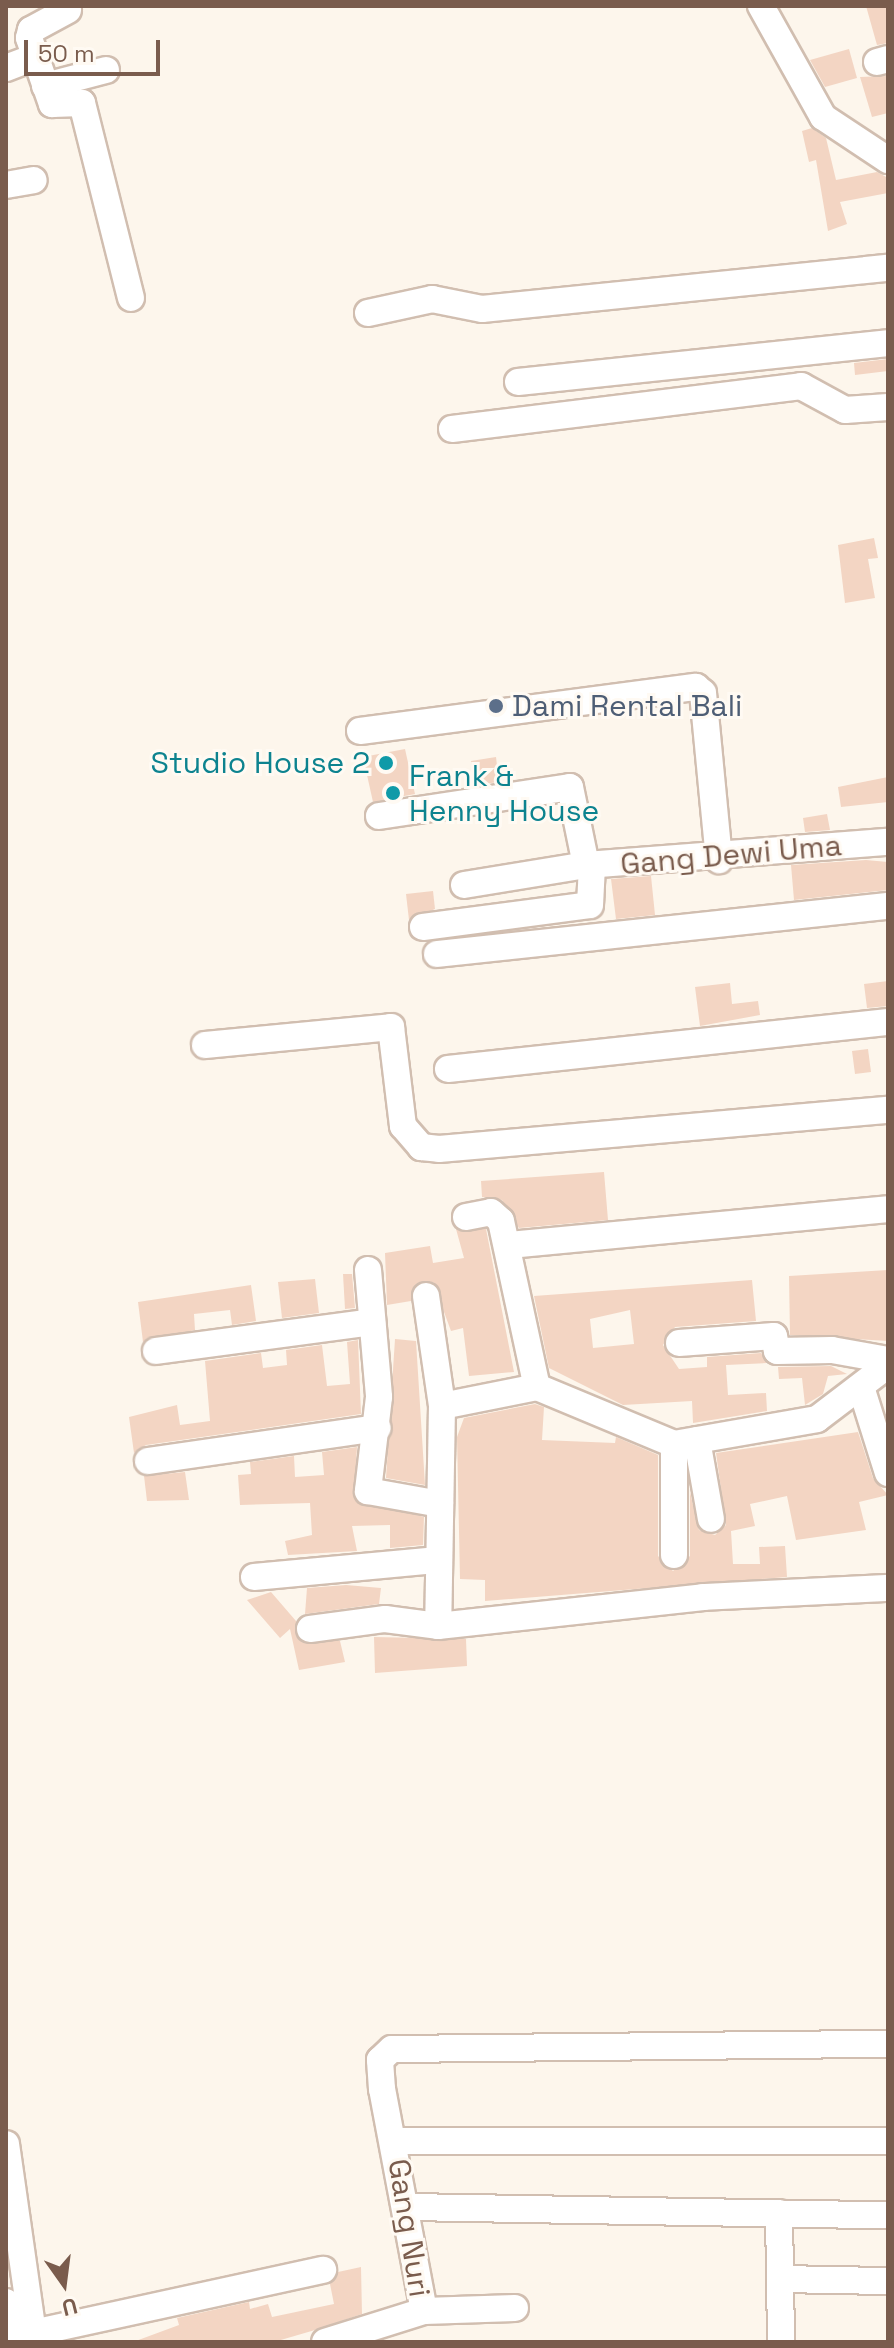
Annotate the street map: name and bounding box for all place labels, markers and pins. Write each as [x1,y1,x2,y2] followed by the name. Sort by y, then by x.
[512,688,742,724] place label: Dami Rental Bali
[487,697,505,715] marker: Dami Rental Bali
[151,745,370,781] place label: Studio House 2
[377,754,395,772] marker: Studio House 2
[409,758,599,828] place label: Frank & Henny House
[384,784,402,802] marker: Frank & Henny House

